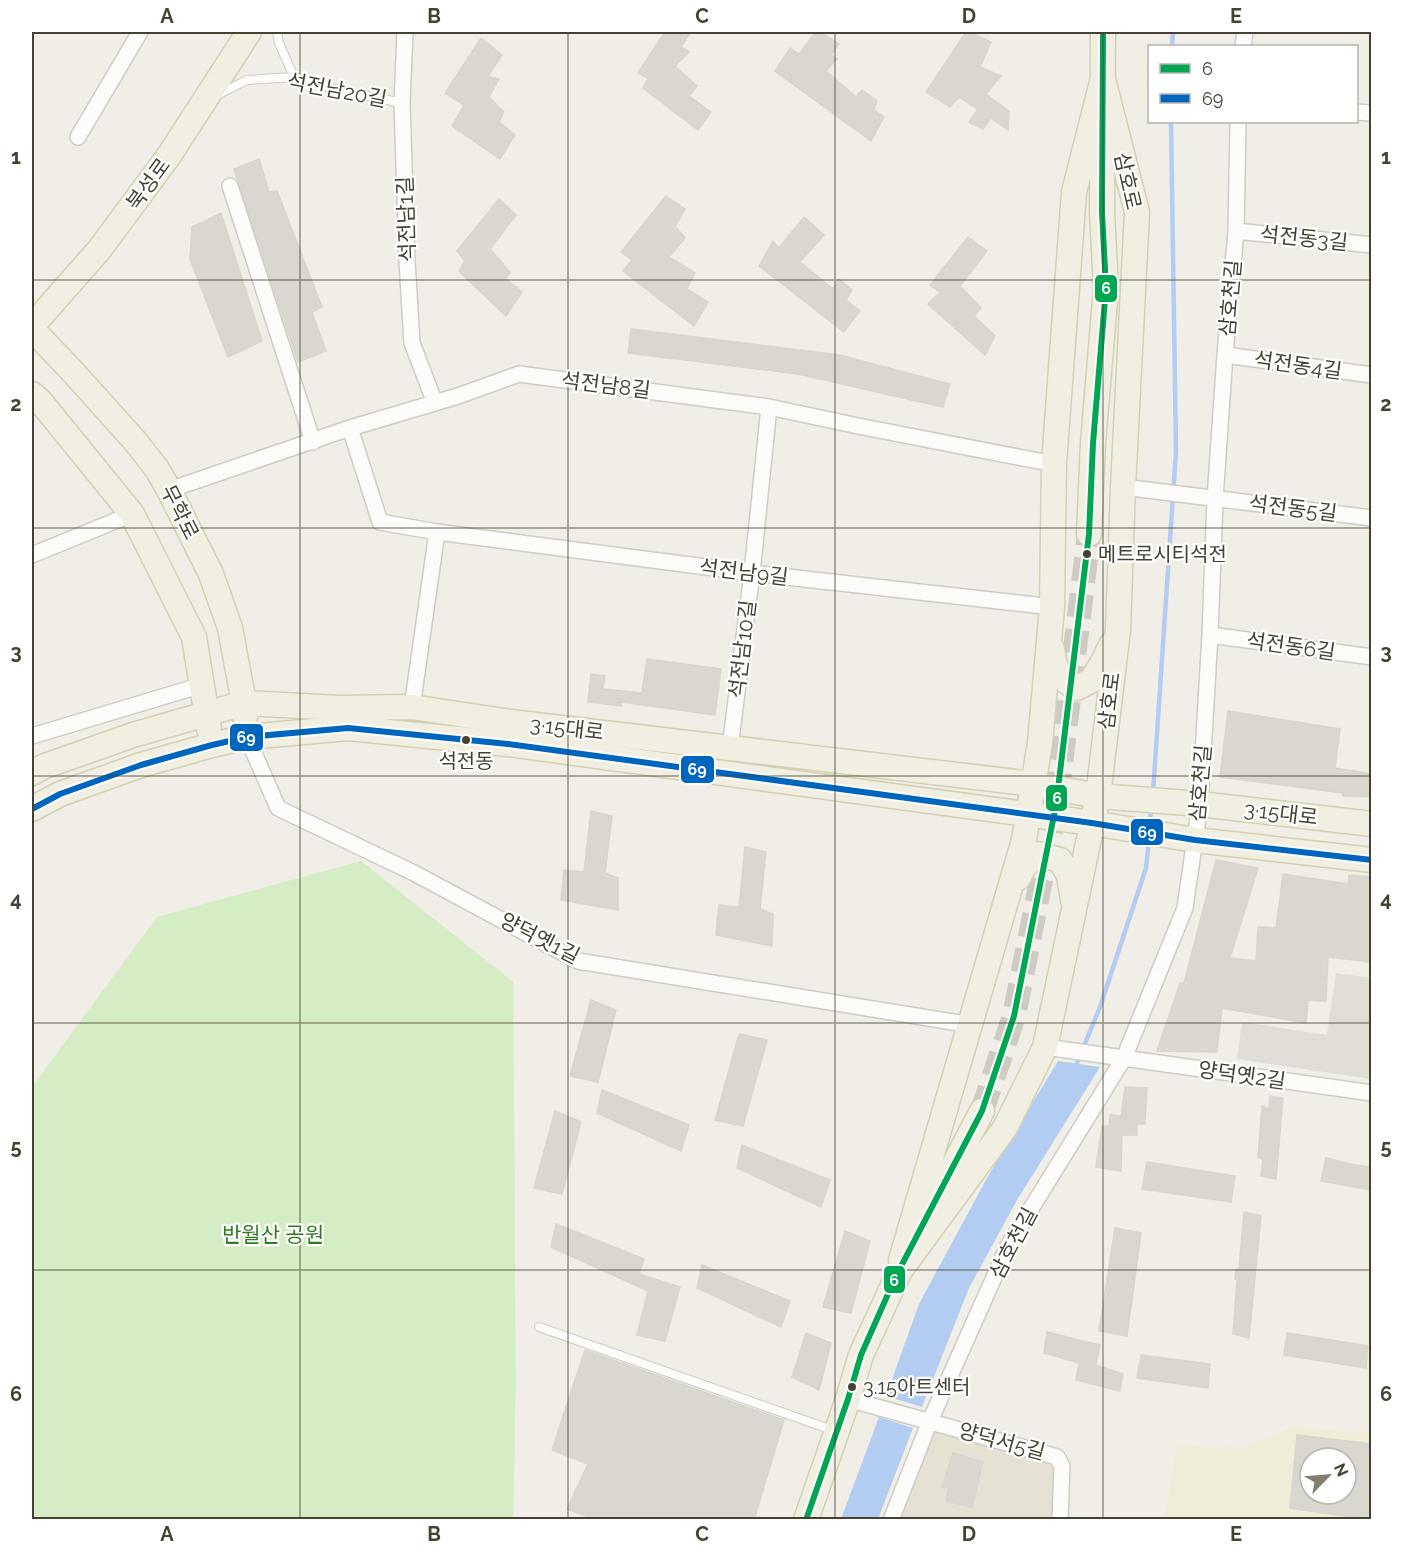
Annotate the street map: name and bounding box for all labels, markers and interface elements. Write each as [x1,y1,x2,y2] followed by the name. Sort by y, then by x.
[160,4,174,28] text: A
[427,4,441,28] text: B
[695,4,709,28] text: C
[962,4,976,28] text: D
[1230,4,1242,28] text: E
[1148,45,1358,123] legend
[1202,58,1213,79] text: 6
[285,68,389,112] street label: 석전남20길
[1202,88,1223,109] text: 69
[11,145,21,169] text: 1
[1381,145,1391,169] text: 1
[1109,150,1147,212] street label: 삼호로
[121,153,175,215] street label: 북성로
[392,175,420,263] street label: 석전남1길
[1259,221,1349,255] street label: 석전동3길
[1214,258,1246,338] street label: 삼호천길
[1094,274,1118,303] line badge: 6
[1101,279,1111,298] text: 6
[1252,346,1344,384] street label: 석전동4길
[560,367,652,403] street label: 석전남8길
[10,392,22,416] text: 2
[1380,392,1392,416] text: 2
[156,480,204,544] street label: 무학로
[1247,490,1339,526] street label: 석전동5길
[1098,542,1227,566] place label: 메트로시티석전
[1081,548,1093,560] marker: 메트로시티석전
[698,554,790,590] street label: 석전남9길
[724,598,760,700] street label: 석전남10길
[1245,627,1337,665] street label: 석전동6길
[10,640,22,664] text: 3
[1380,640,1392,664] text: 3
[1093,671,1125,731] street label: 삼호로
[529,711,605,745] street label: 3·15대로
[229,723,264,752] line badge: 69
[236,728,256,747] text: 69
[460,734,472,746] marker: 석전동
[1184,743,1216,823] street label: 삼호천길
[438,749,494,773] place label: 석전동
[680,755,715,784] line badge: 69
[687,760,707,779] text: 69
[1045,784,1068,812] line badge: 6
[1052,789,1062,808] text: 6
[1243,796,1319,830] street label: 3·15대로
[1130,818,1164,846] line badge: 69
[1137,823,1157,842] text: 69
[10,887,22,911] text: 4
[1380,887,1392,911] text: 4
[496,907,584,969] street label: 양덕옛1길
[1197,1056,1287,1094] street label: 양덕옛2길
[10,1135,22,1159] text: 5
[1380,1135,1392,1159] text: 5
[984,1203,1042,1283] street label: 삼호천길
[222,1222,324,1247] park label: 반월산 공원
[883,1265,906,1294] line badge: 6
[889,1271,899,1290] text: 6
[863,1375,971,1399] place label: 3.15아트센터
[846,1381,858,1393] marker: 3.15아트센터
[10,1382,22,1406] text: 6
[1380,1382,1392,1406] text: 6
[956,1417,1048,1465] street label: 양덕서5길
[1298,1446,1358,1506] north arrow
[1330,1460,1352,1479] text: N
[160,1522,174,1546] text: A
[427,1522,441,1546] text: B
[695,1522,709,1546] text: C
[962,1522,976,1546] text: D
[1230,1522,1242,1546] text: E

